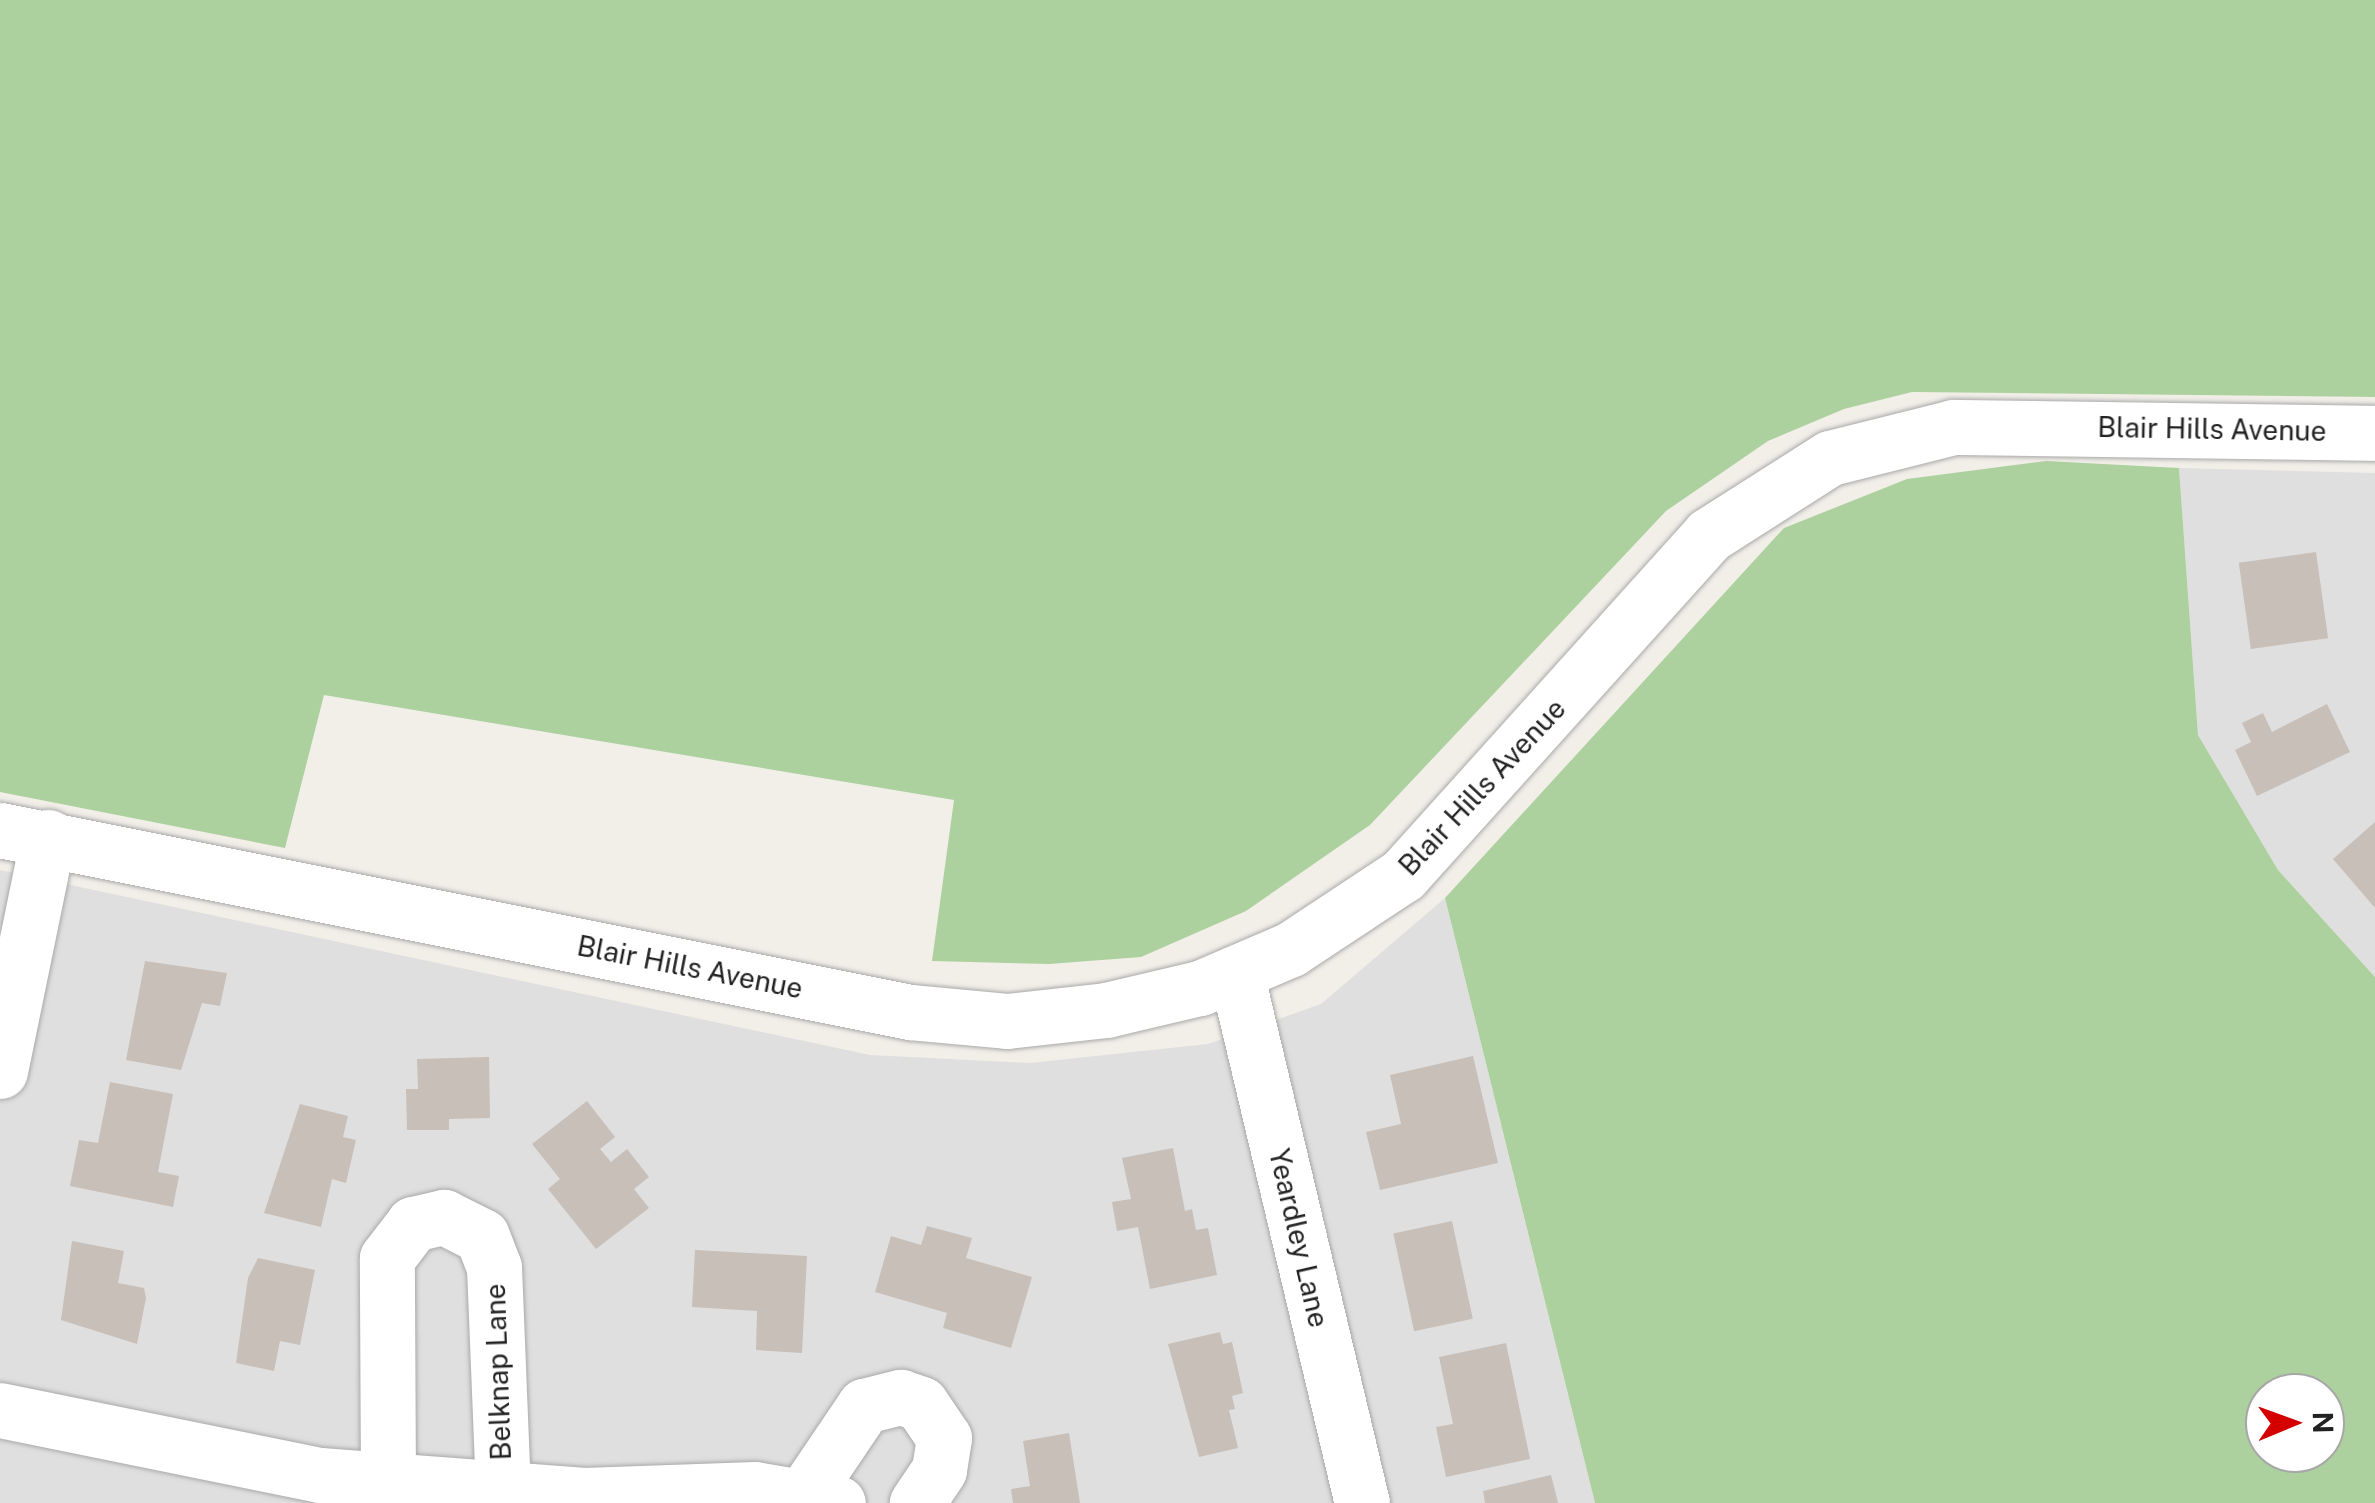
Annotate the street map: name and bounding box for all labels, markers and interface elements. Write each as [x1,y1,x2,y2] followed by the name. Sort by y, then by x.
[2097,410,2327,448] street label: Blair Hills Avenue
[1392,692,1572,882] street label: Blair Hills Avenue
[574,929,806,1005] street label: Blair Hills Avenue
[1262,1145,1336,1331] street label: Yeardley Lane
[478,1283,518,1461] street label: Belknap Lane
[2245,1373,2345,1473] north arrow
[2307,1411,2340,1434] text: N

